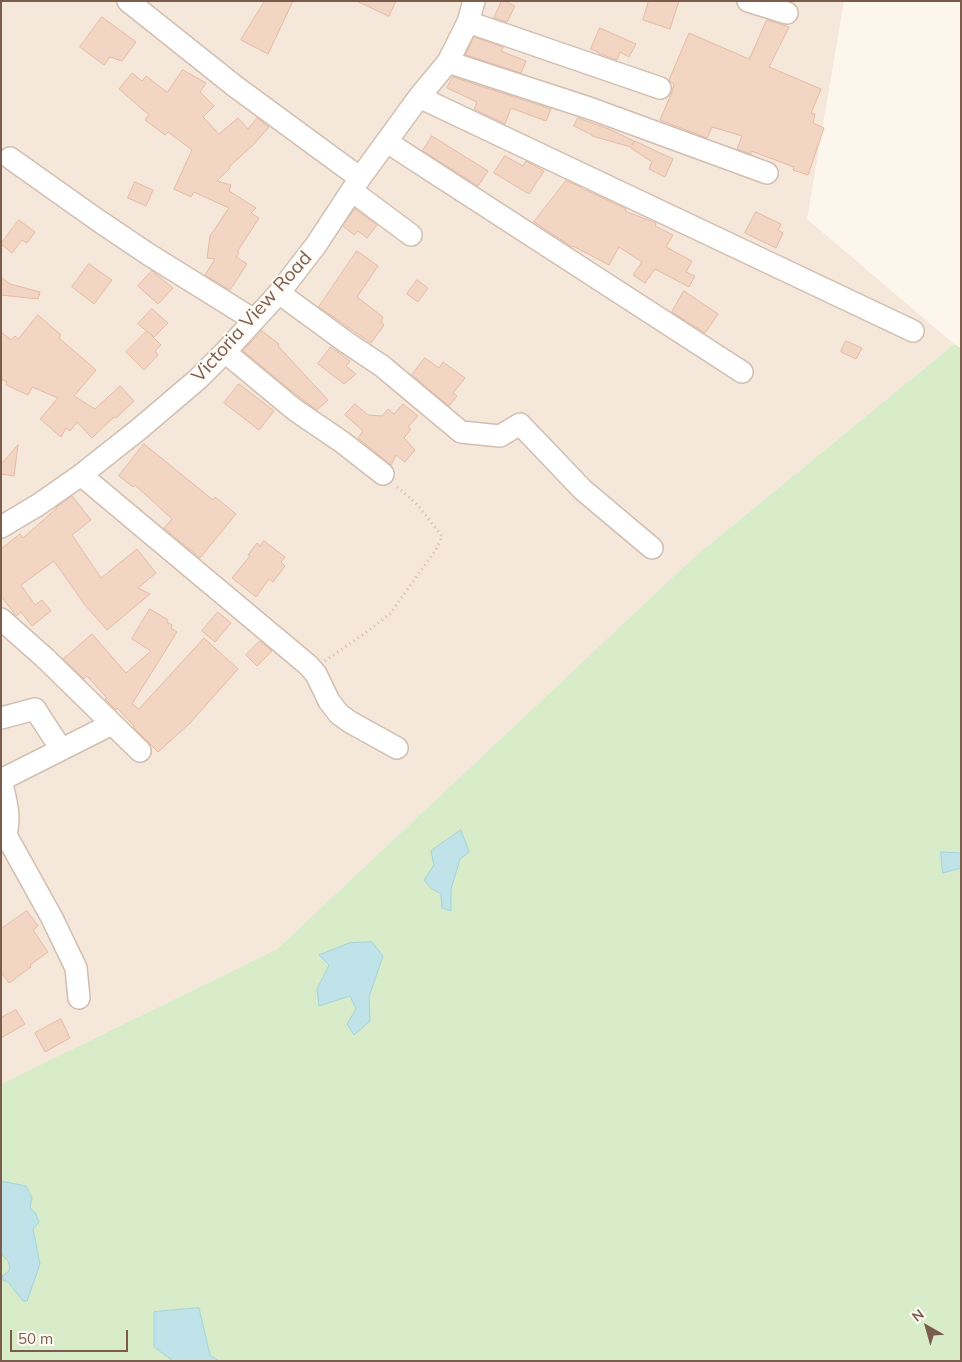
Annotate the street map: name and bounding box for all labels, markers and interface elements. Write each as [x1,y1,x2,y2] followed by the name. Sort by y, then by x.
[187,247,317,387] street label: Victoria View Road
[902,1302,952,1352] north arrow
[908,1305,927,1326] text: N
[12,1320,130,1352] scale bar
[18,1329,53,1348] text: 50 m

